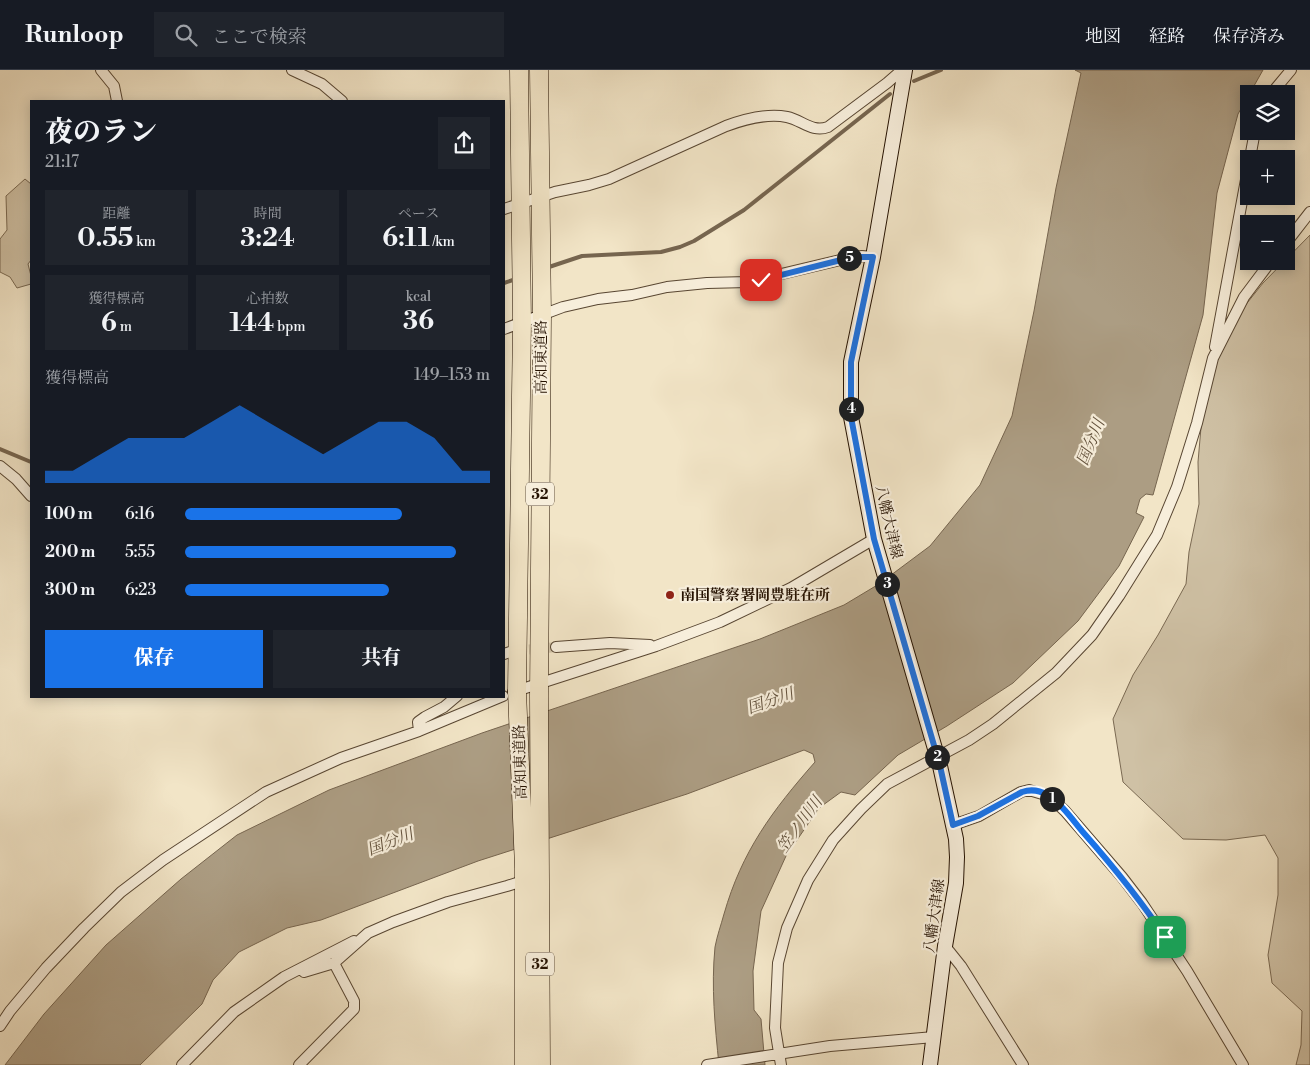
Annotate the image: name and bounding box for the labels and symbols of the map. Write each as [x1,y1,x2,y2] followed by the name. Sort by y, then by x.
[836,246,862,270] pin: 5
[740,259,782,301] pin
[532,319,551,395] street label: 高知東道路
[838,396,864,422] pin: 4
[1073,415,1110,468] water label: 国分川
[526,482,554,506] road number: 32
[871,483,906,561] street label: 八幡大津線
[874,572,900,596] pin: 3
[680,586,830,605] place label: 南国警察署岡豊駐在所
[664,589,676,601] marker: 南国警察署岡豊駐在所
[744,683,798,718] water label: 国分川
[510,724,531,800] street label: 高知東道路
[924,744,950,770] pin: 2
[1040,786,1064,812] pin: 1
[773,791,828,856] water label: 笠ノ川川
[364,823,418,860] water label: 国分川
[920,878,949,955] street label: 八幡大津線
[1144,916,1186,958] pin
[526,952,554,976] road number: 32

